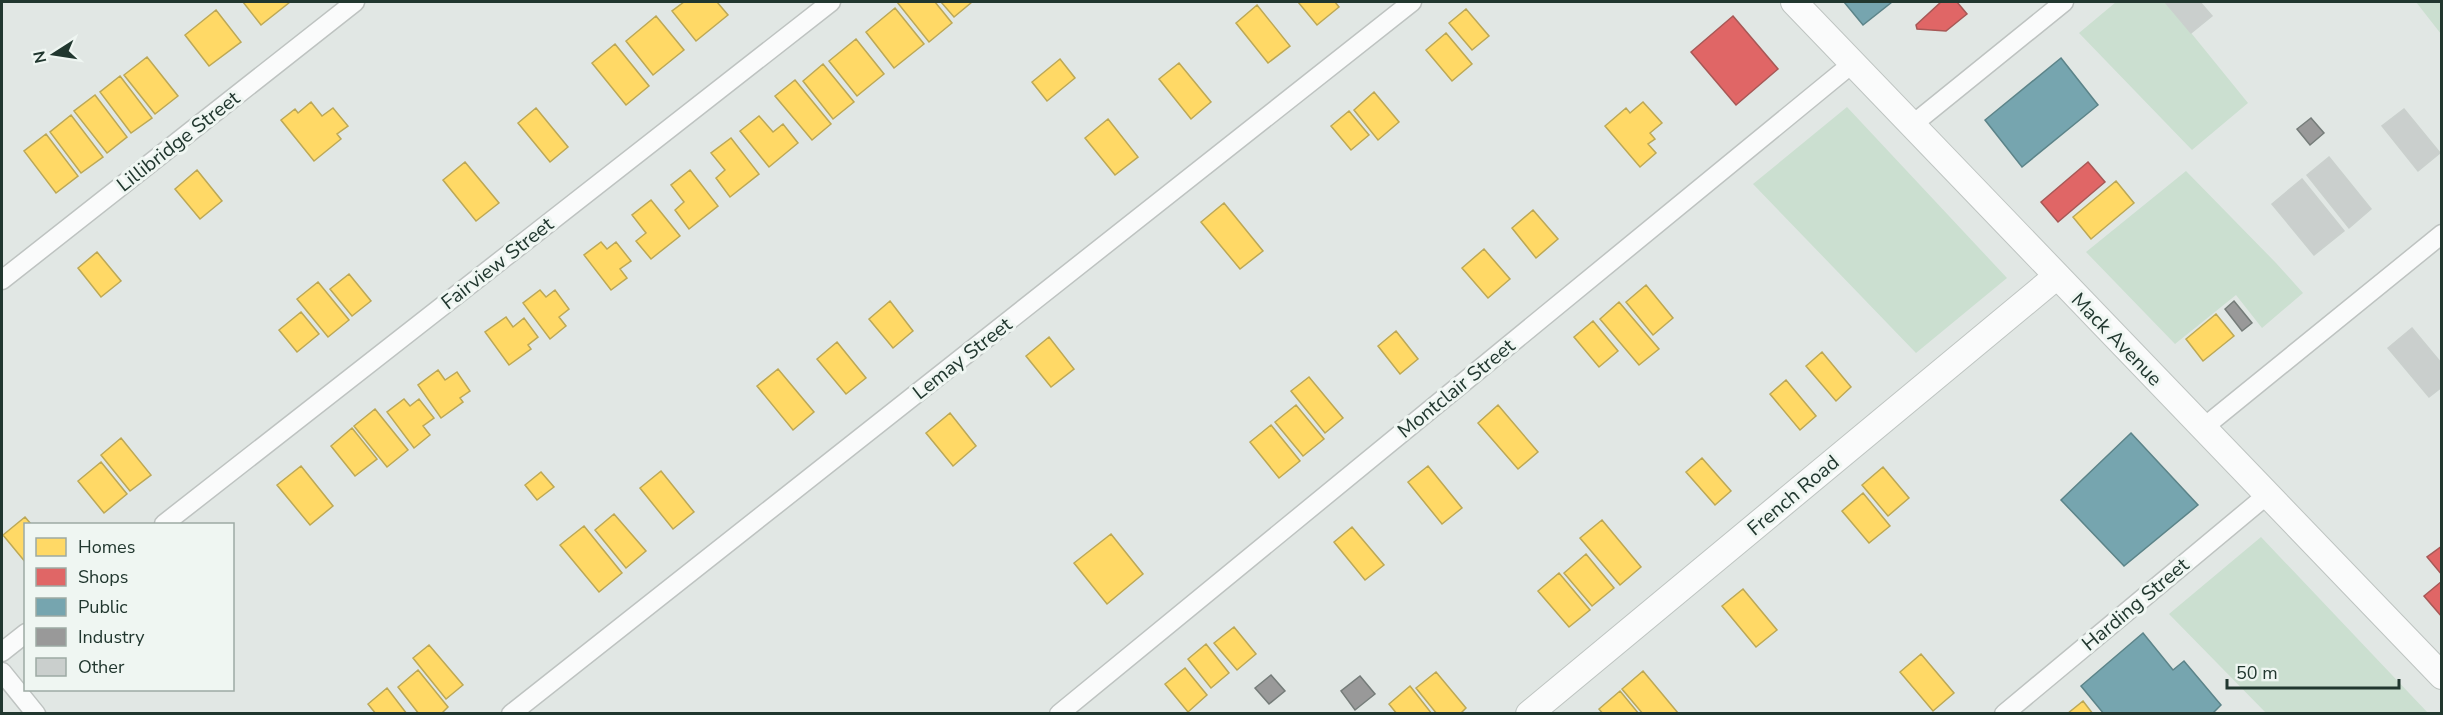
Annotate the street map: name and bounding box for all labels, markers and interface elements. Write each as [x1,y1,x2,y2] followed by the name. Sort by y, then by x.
[24,24,84,84] north arrow
[28,49,52,65] text: N
[111,84,246,198] street label: Lillibridge Street
[436,210,560,316] street label: Fairview Street
[2065,287,2168,392] street label: Mack Avenue
[907,311,1018,406] street label: Lemay Street
[1392,332,1521,444] street label: Montclair Street
[1742,449,1845,542] street label: French Road
[24,523,234,691] legend
[78,535,135,559] text: Homes
[2076,551,2195,657] street label: Harding Street
[78,565,128,589] text: Shops
[78,595,128,619] text: Public
[78,625,145,649] text: Industry
[2227,652,2400,690] scale bar
[78,655,125,679] text: Other
[2236,661,2278,685] text: 50 m

